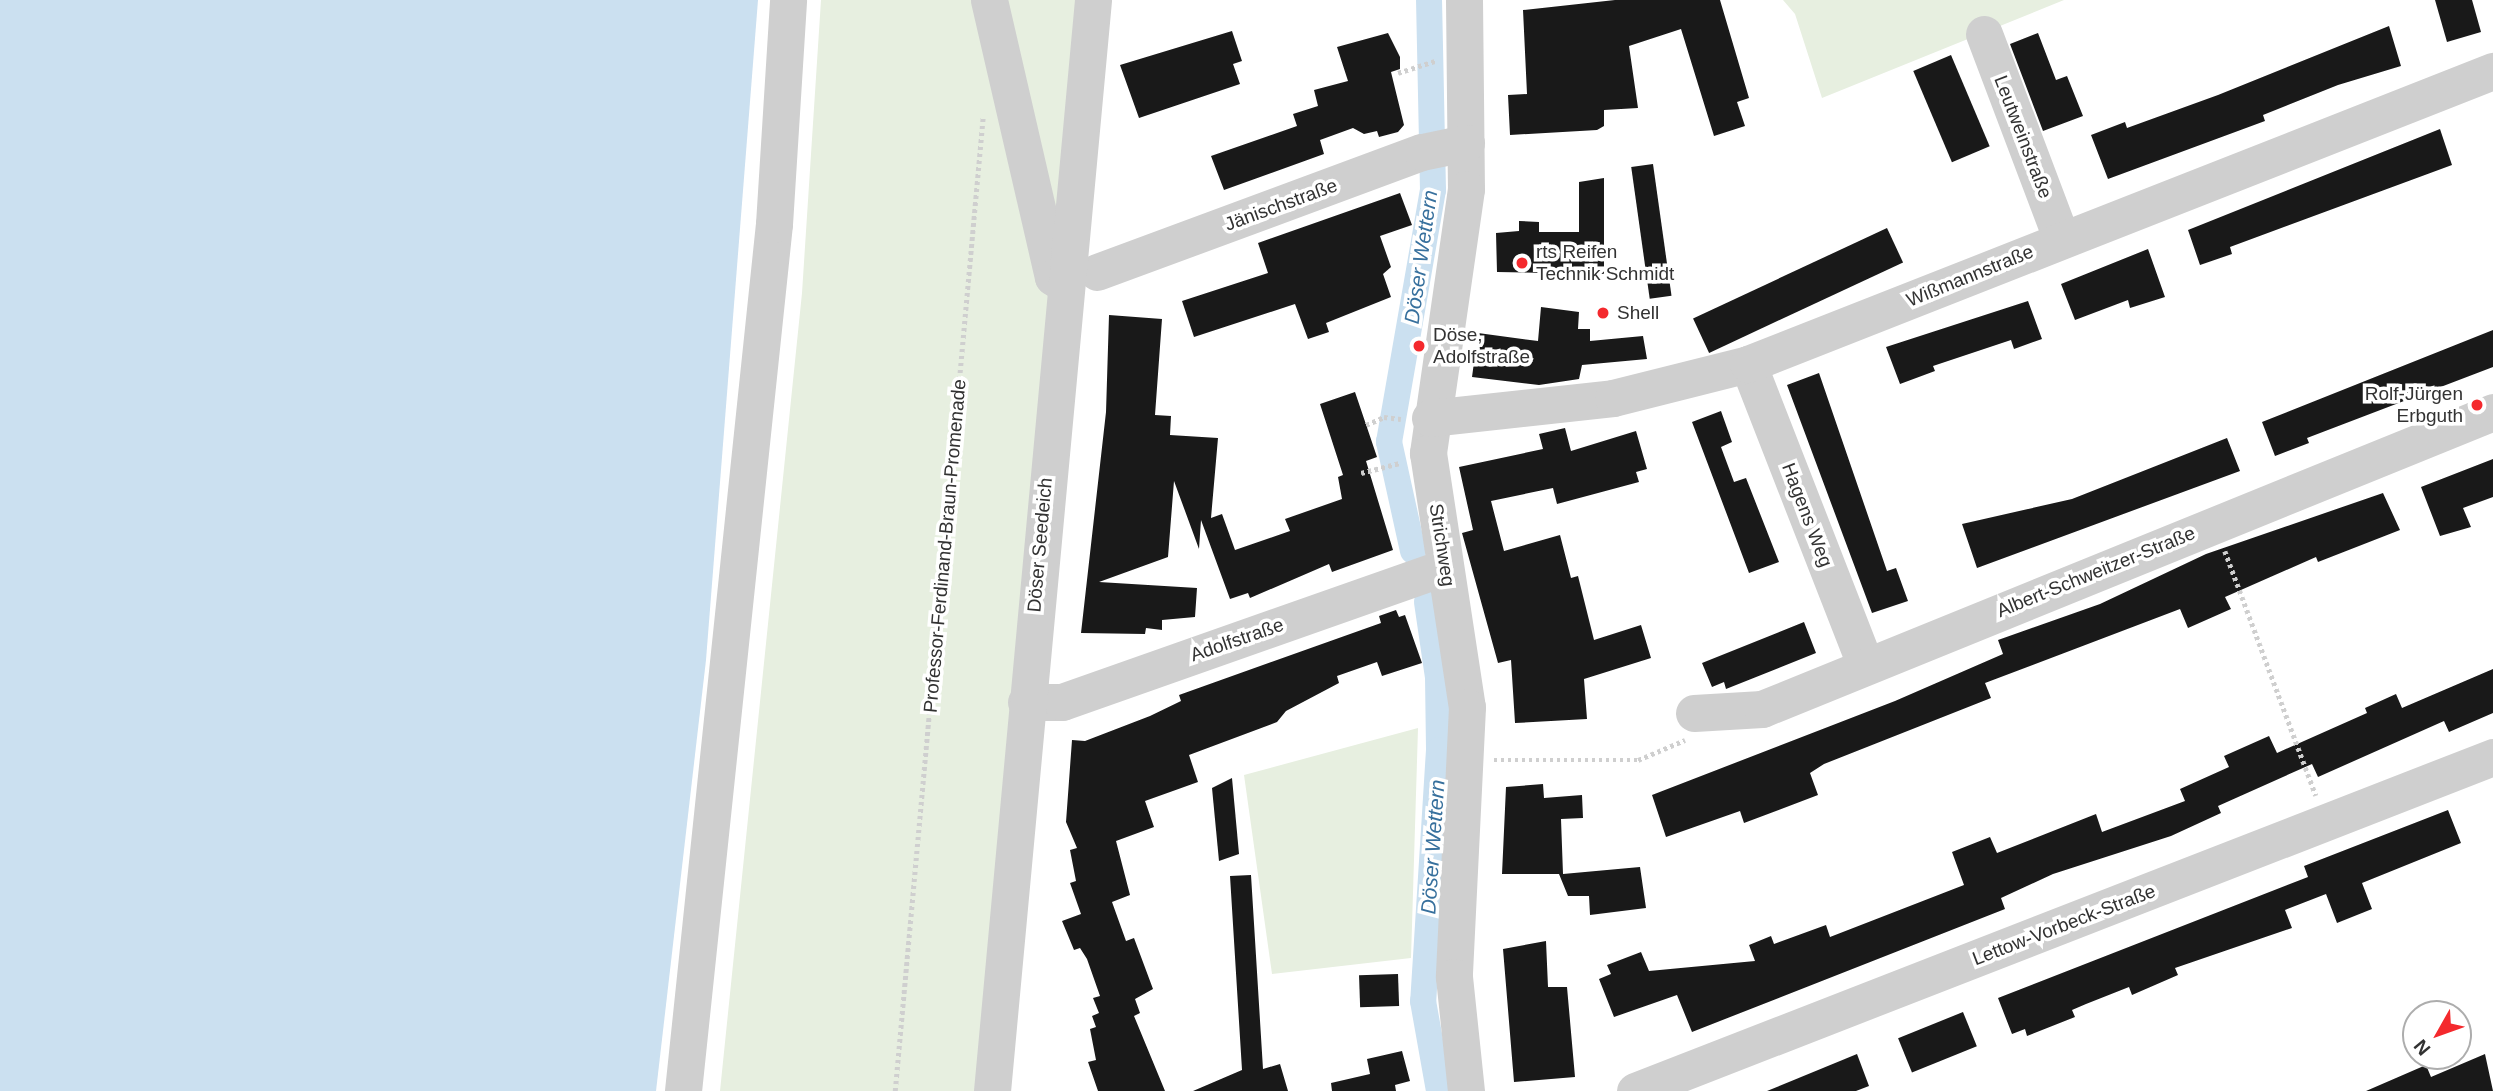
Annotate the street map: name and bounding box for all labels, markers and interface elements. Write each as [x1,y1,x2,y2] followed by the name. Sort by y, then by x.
[1989,72,2057,202] street label: Leutweinstraße
[1222,174,1340,236] street label: Jänischstraße
[1399,188,1443,326] water label: Döser Wettern
[1903,240,2037,312] street label: Wißmannstraße
[1536,241,1674,285] place label: rts Reifen Technik Schmidt
[1514,255,1530,271] marker: rts Reifen Technik Schmidt
[1617,302,1659,324] place label: Shell
[1595,305,1611,321] marker: Shell
[1433,324,1530,368] place label: Döse, Adolfstraße
[1411,338,1427,354] marker: Döse, Adolfstraße
[919,378,971,714] street label: Professor-Ferdinand-Braun-Promenade
[2365,383,2463,427] place label: Rolf-Jürgen Erbguth
[2469,397,2485,413] marker: Rolf-Jürgen Erbguth
[1777,460,1837,570] street label: Hagens Weg
[1023,477,1057,613] street label: Döser Seedeich
[1424,502,1460,588] street label: Strichweg
[1993,522,2199,622] street label: Albert-Schweitzer-Straße
[1187,613,1287,667] street label: Adolfstraße
[1416,779,1450,915] water label: Döser Wettern
[1969,880,2159,970] street label: Lettow-Vorbeck-Straße
[2402,1000,2472,1070] north arrow
[2410,1036,2435,1060] text: N

